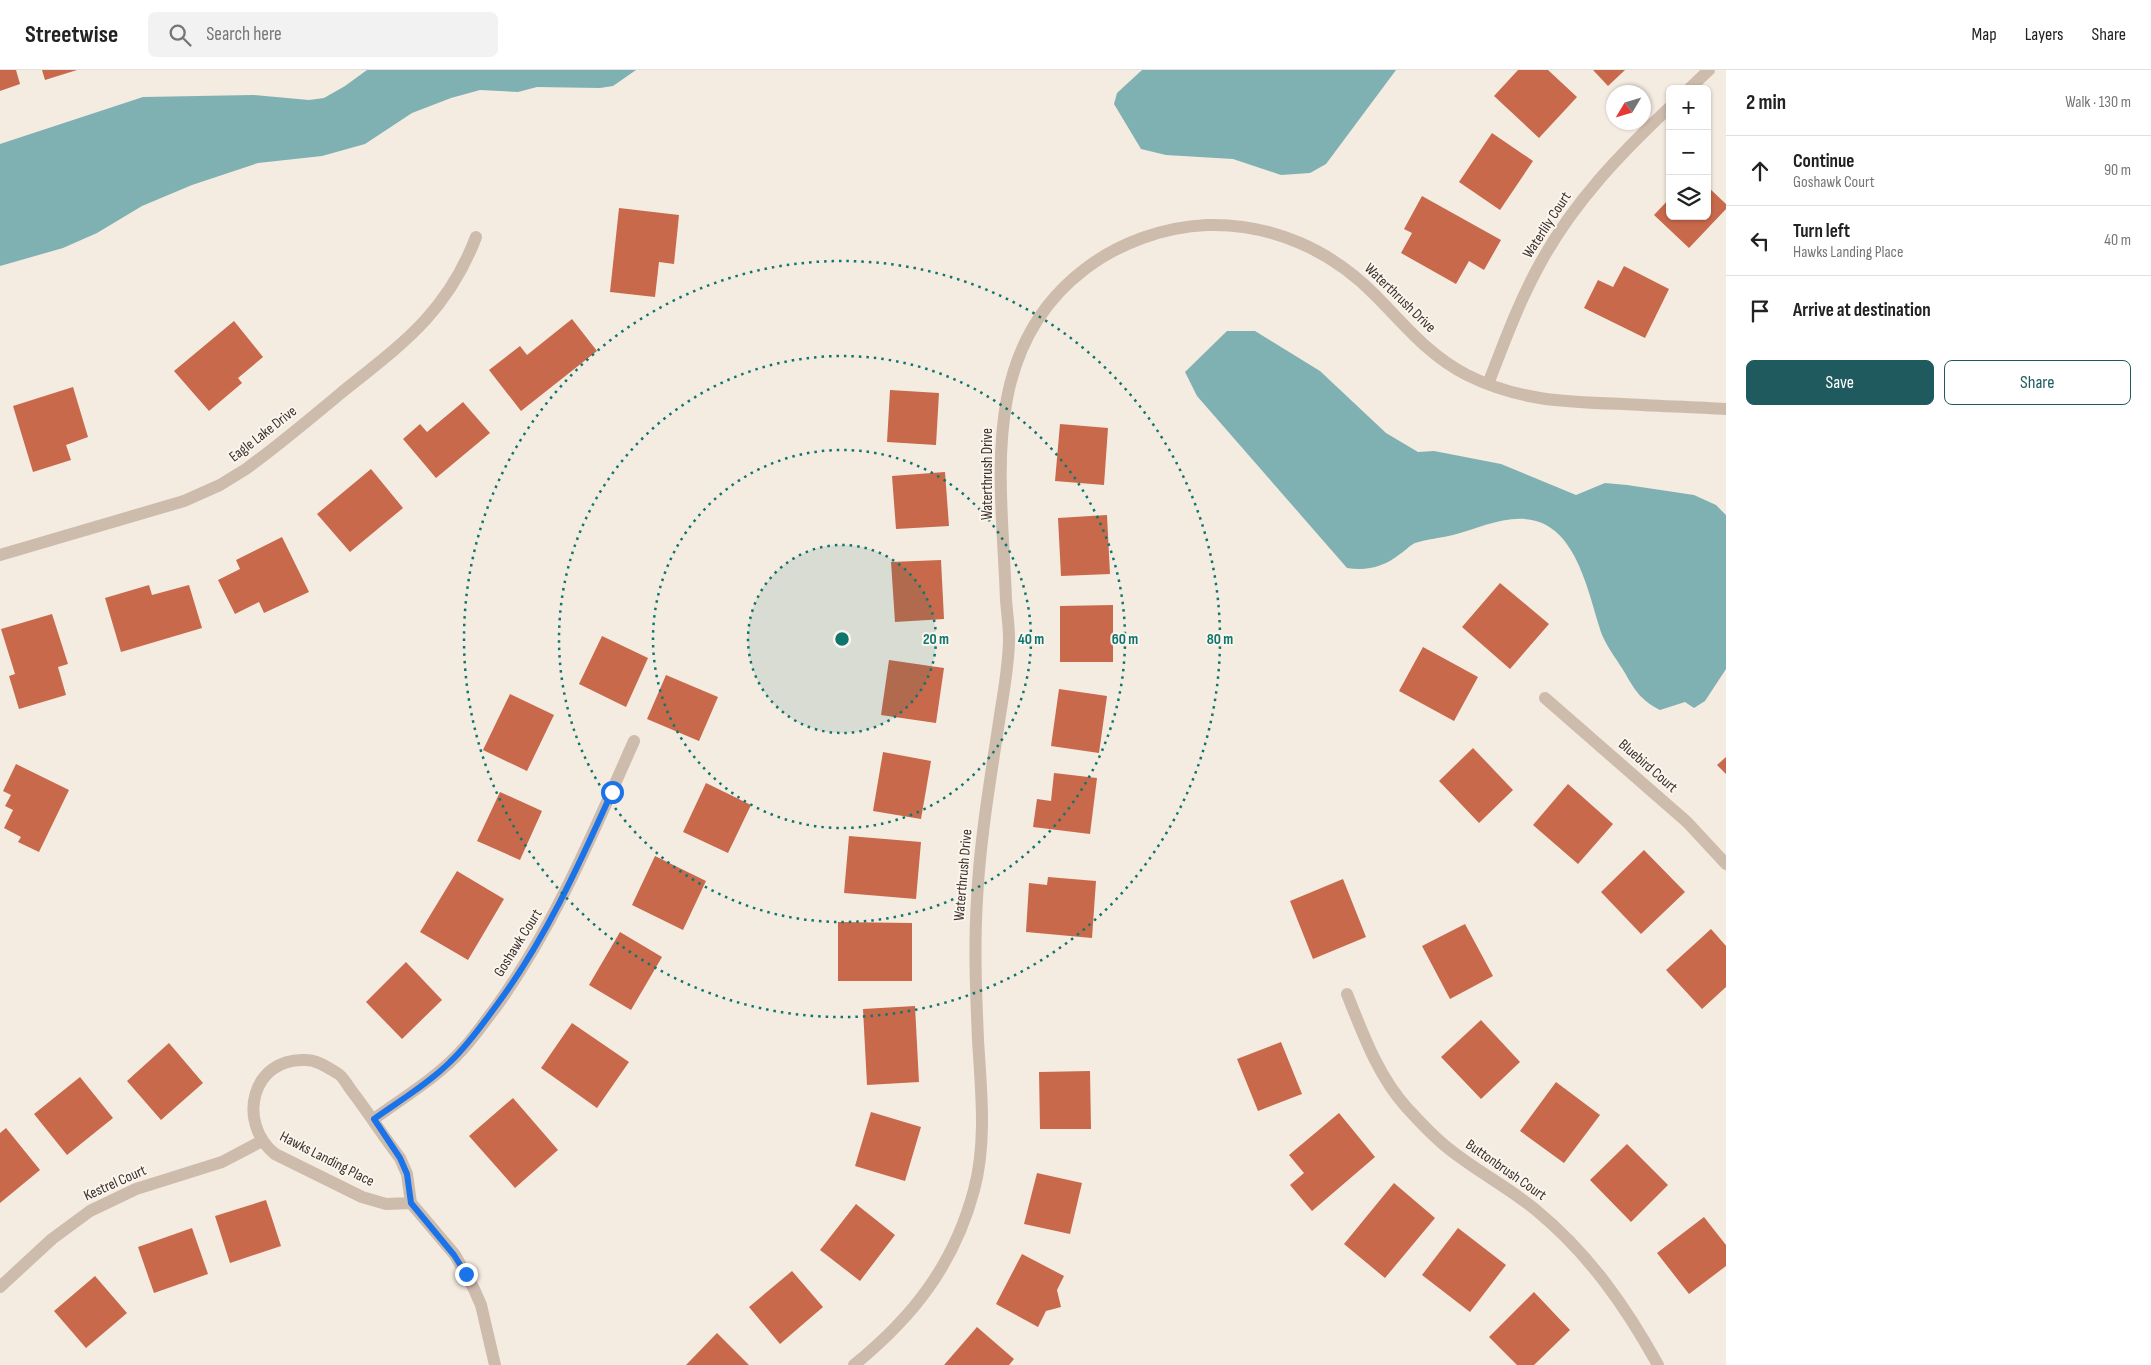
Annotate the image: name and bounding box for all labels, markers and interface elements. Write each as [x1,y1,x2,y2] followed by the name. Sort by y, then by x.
[148,12,498,57] search box
[25,20,118,49] text: Streetwise
[166,21,194,49] icon: search
[206,23,282,46] text: Search here
[1972,24,1997,45] text: Map
[2025,24,2064,45] text: Layers
[2092,24,2126,45] text: Share
[1606,85,1651,130] north arrow
[1666,85,1711,220] map controls
[1666,85,1711,130] button: +
[1746,90,1786,115] text: 2 min
[2065,93,2131,112] text: Walk · 130 m
[1666,130,1711,175] button: −
[1793,150,1854,173] text: Continue
[1746,157,1774,185] icon: ahead
[2104,161,2131,180] text: 90 m
[1793,173,1875,192] text: Goshawk Court
[1666,175,1711,220] button: layers
[1518,188,1576,262] street label: Waterlily Court
[1793,220,1850,243] text: Turn left
[1746,227,1774,255] icon: left
[2104,231,2131,250] text: 40 m
[1793,243,1903,262] text: Hawks Landing Place
[1360,259,1440,337] street label: Waterthrush Drive
[1746,297,1774,325] icon: arrive
[1793,299,1931,322] text: Arrive at destination
[1746,360,1934,405] button: Save
[1944,360,2131,405] button: Share
[225,402,301,466] street label: Eagle Lake Drive
[978,428,997,520] street label: Waterthrush Drive
[833,630,851,648] centre of rings
[923,630,949,649] text: 20 m
[1018,630,1044,649] text: 40 m
[1112,630,1138,649] text: 60 m
[1207,630,1233,649] text: 80 m
[1615,735,1682,797] street label: Bluebird Court
[601,781,624,804] route start
[950,828,976,922] street label: Waterthrush Drive
[490,905,547,980] street label: Goshawk Court
[277,1127,377,1191] street label: Hawks Landing Place
[1462,1135,1550,1205] street label: Buttonbrush Court
[81,1161,150,1205] street label: Kestrel Court
[455,1263,478,1286] route end

